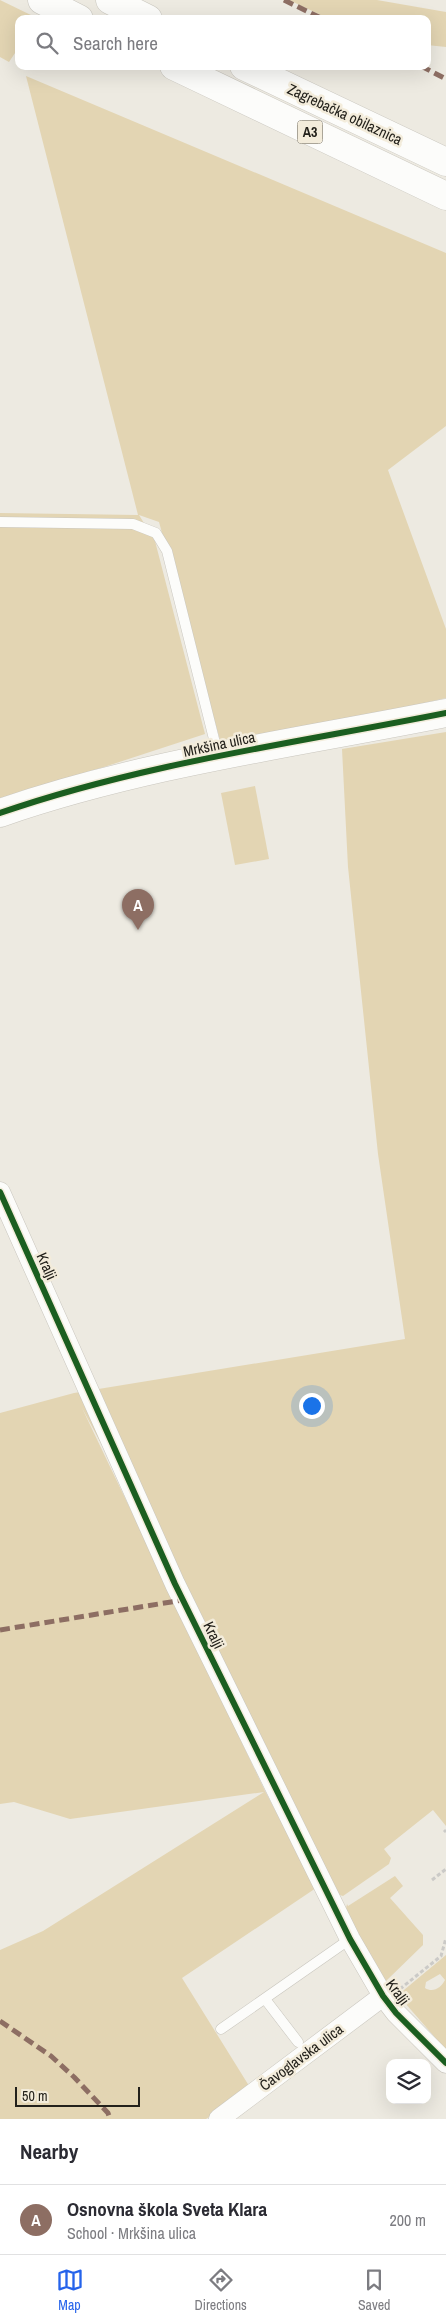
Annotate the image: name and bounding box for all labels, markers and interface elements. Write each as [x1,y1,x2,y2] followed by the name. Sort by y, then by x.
[15,15,431,70] search box
[33,29,61,57] icon: search
[73,30,158,56] text: Search here
[284,78,406,150] street label: Zagrebačka obilaznica
[298,120,322,144] road number: A3
[181,726,257,762] street label: Mrkšina ulica
[122,889,154,930] pin: A
[32,1249,62,1283] street label: Kralji
[299,1393,325,1419] your location
[198,1618,230,1652] street label: Kralji
[381,1974,415,2010] street label: Kralji
[255,2018,347,2095] street label: Čavoglavska ulica
[386,2059,431,2104] map controls
[386,2059,431,2104] button: layers
[15,2084,140,2107] scale bar
[22,2087,48,2105] text: 50 m
[20,2137,78,2166] text: Nearby
[67,2196,267,2222] text: Osnovna škola Sveta Klara
[31,2209,41,2231] text: A
[390,2209,426,2231] text: 200 m
[67,2222,196,2244] text: School · Mrkšina ulica
[56,2266,84,2314] tab: Map
[195,2266,247,2314] tab: Directions
[358,2266,390,2314] tab: Saved

